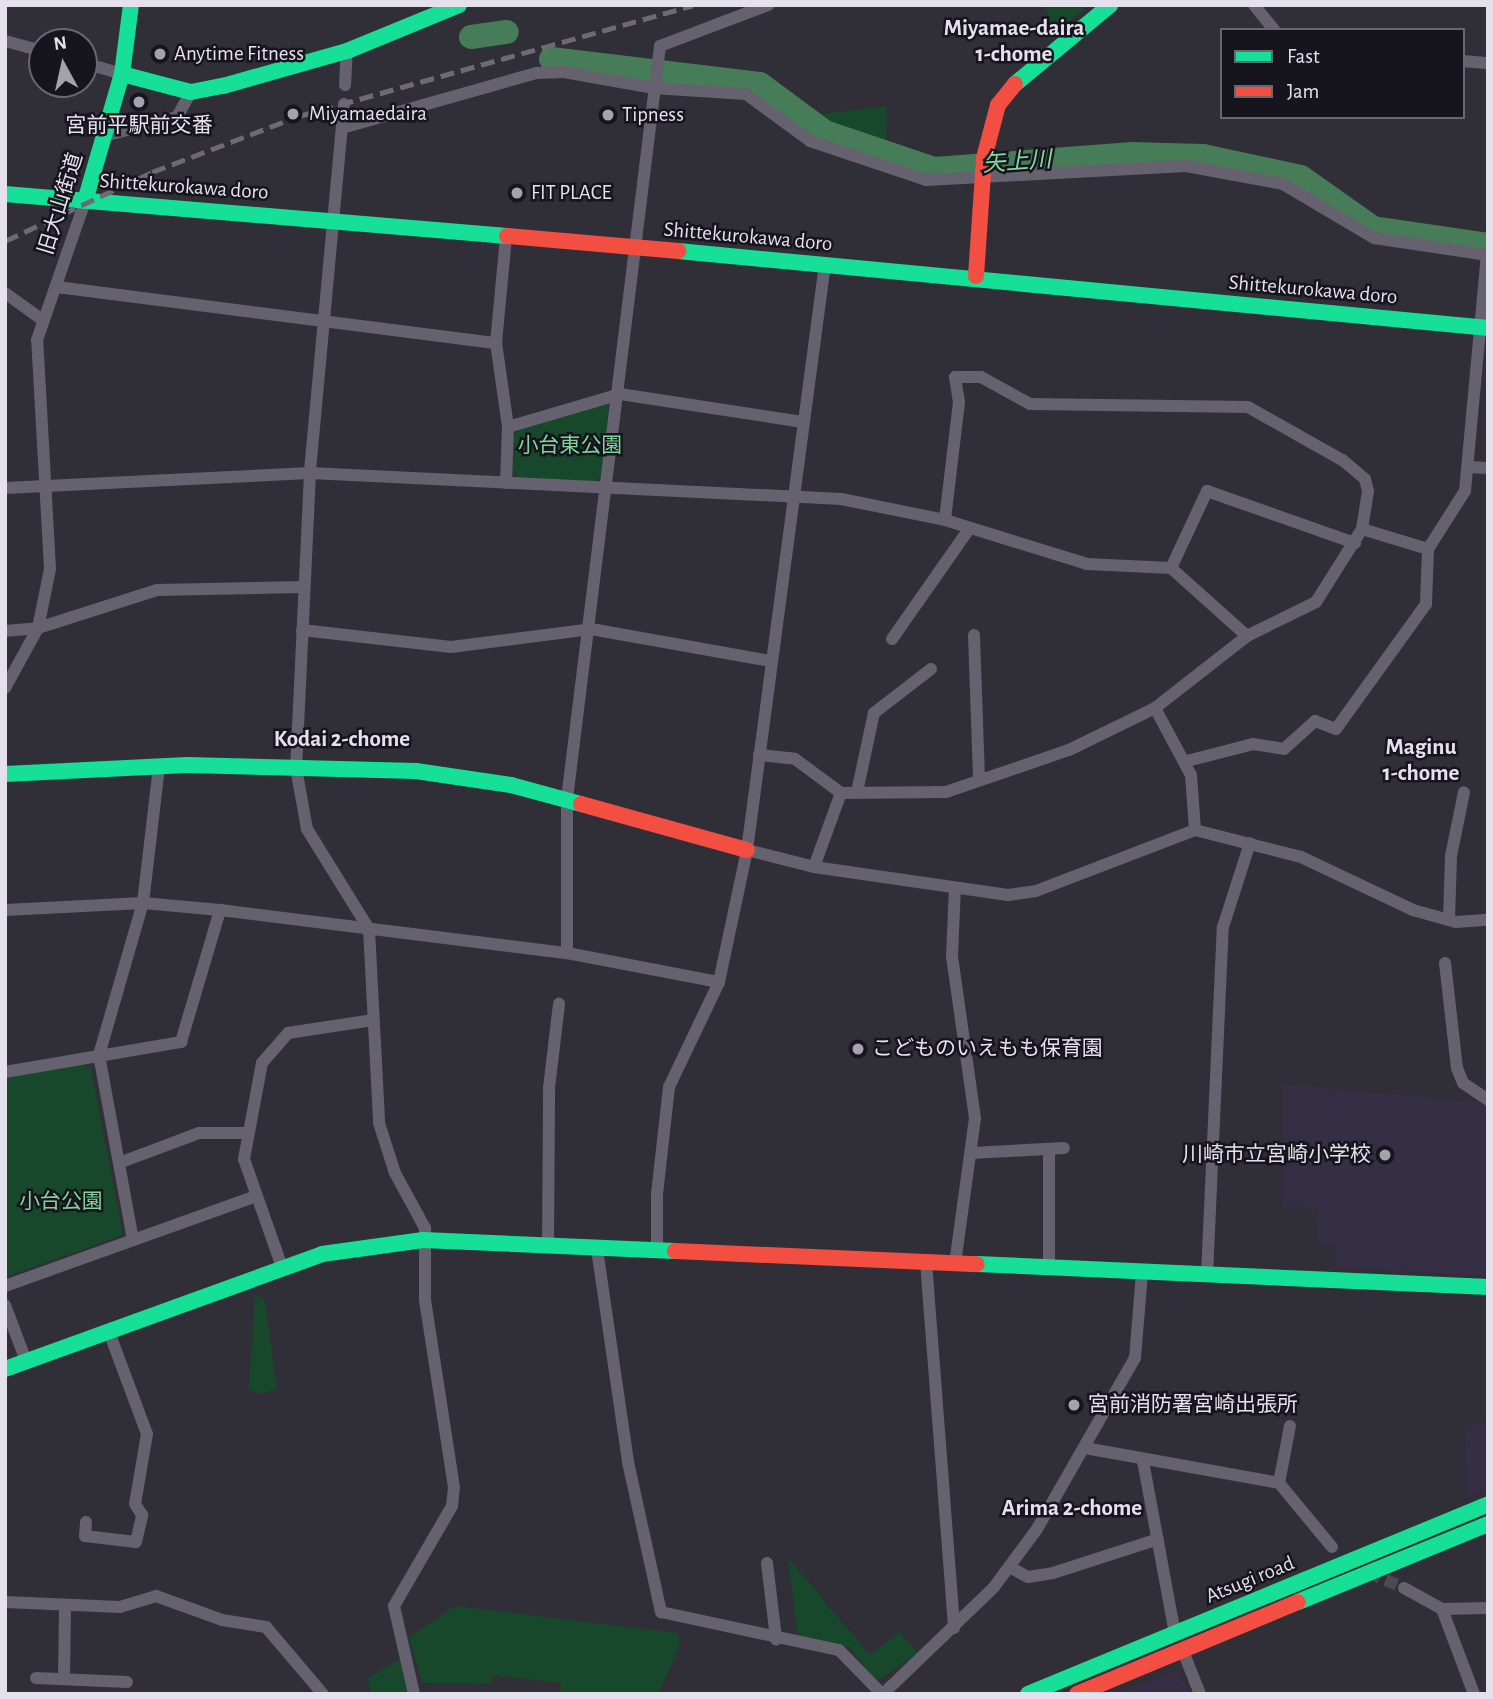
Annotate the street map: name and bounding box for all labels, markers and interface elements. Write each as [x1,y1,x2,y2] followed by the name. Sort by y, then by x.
[944,15,1084,69] district label: Miyamae-daira 1-chome
[28,28,98,98] north arrow
[1220,28,1465,119] legend
[52,33,68,54] text: N
[174,41,304,67] place label: Anytime Fitness
[152,46,168,62] marker: Anytime Fitness
[1287,46,1320,67] text: Fast
[1287,81,1319,102] text: Jam
[131,94,147,110] marker: 宮前平駅前交番
[309,101,427,127] place label: Miyamaedaira
[622,102,684,128] place label: Tipness
[283,104,303,124] marker: Miyamaedaira
[600,107,616,123] marker: Tipness
[66,113,212,139] place label: 宮前平駅前交番
[982,147,1052,179] water label: 矢上川
[34,150,88,258] street label: 旧大山街道
[99,169,269,205] street label: Shittekurokawa doro
[531,180,612,206] place label: FIT PLACE
[509,185,525,201] marker: FIT PLACE
[663,217,833,257] street label: Shittekurokawa doro
[1228,270,1398,310] street label: Shittekurokawa doro
[518,433,622,459] park label: 小台東公園
[274,726,410,754] district label: Kodai 2-chome
[1383,734,1459,788] district label: Maginu 1-chome
[872,1036,1103,1062] place label: こどものいえもも保育園
[850,1041,866,1057] marker: こどものいえもも保育園
[1182,1142,1371,1168] place label: 川崎市立宮崎小学校
[1377,1147,1393,1163] marker: 川崎市立宮崎小学校
[19,1189,103,1215] park label: 小台公園
[1088,1392,1298,1418] place label: 宮前消防署宮崎出張所
[1066,1397,1082,1413] marker: 宮前消防署宮崎出張所
[1002,1495,1142,1523] district label: Arima 2-chome
[1202,1551,1298,1609] street label: Atsugi road

